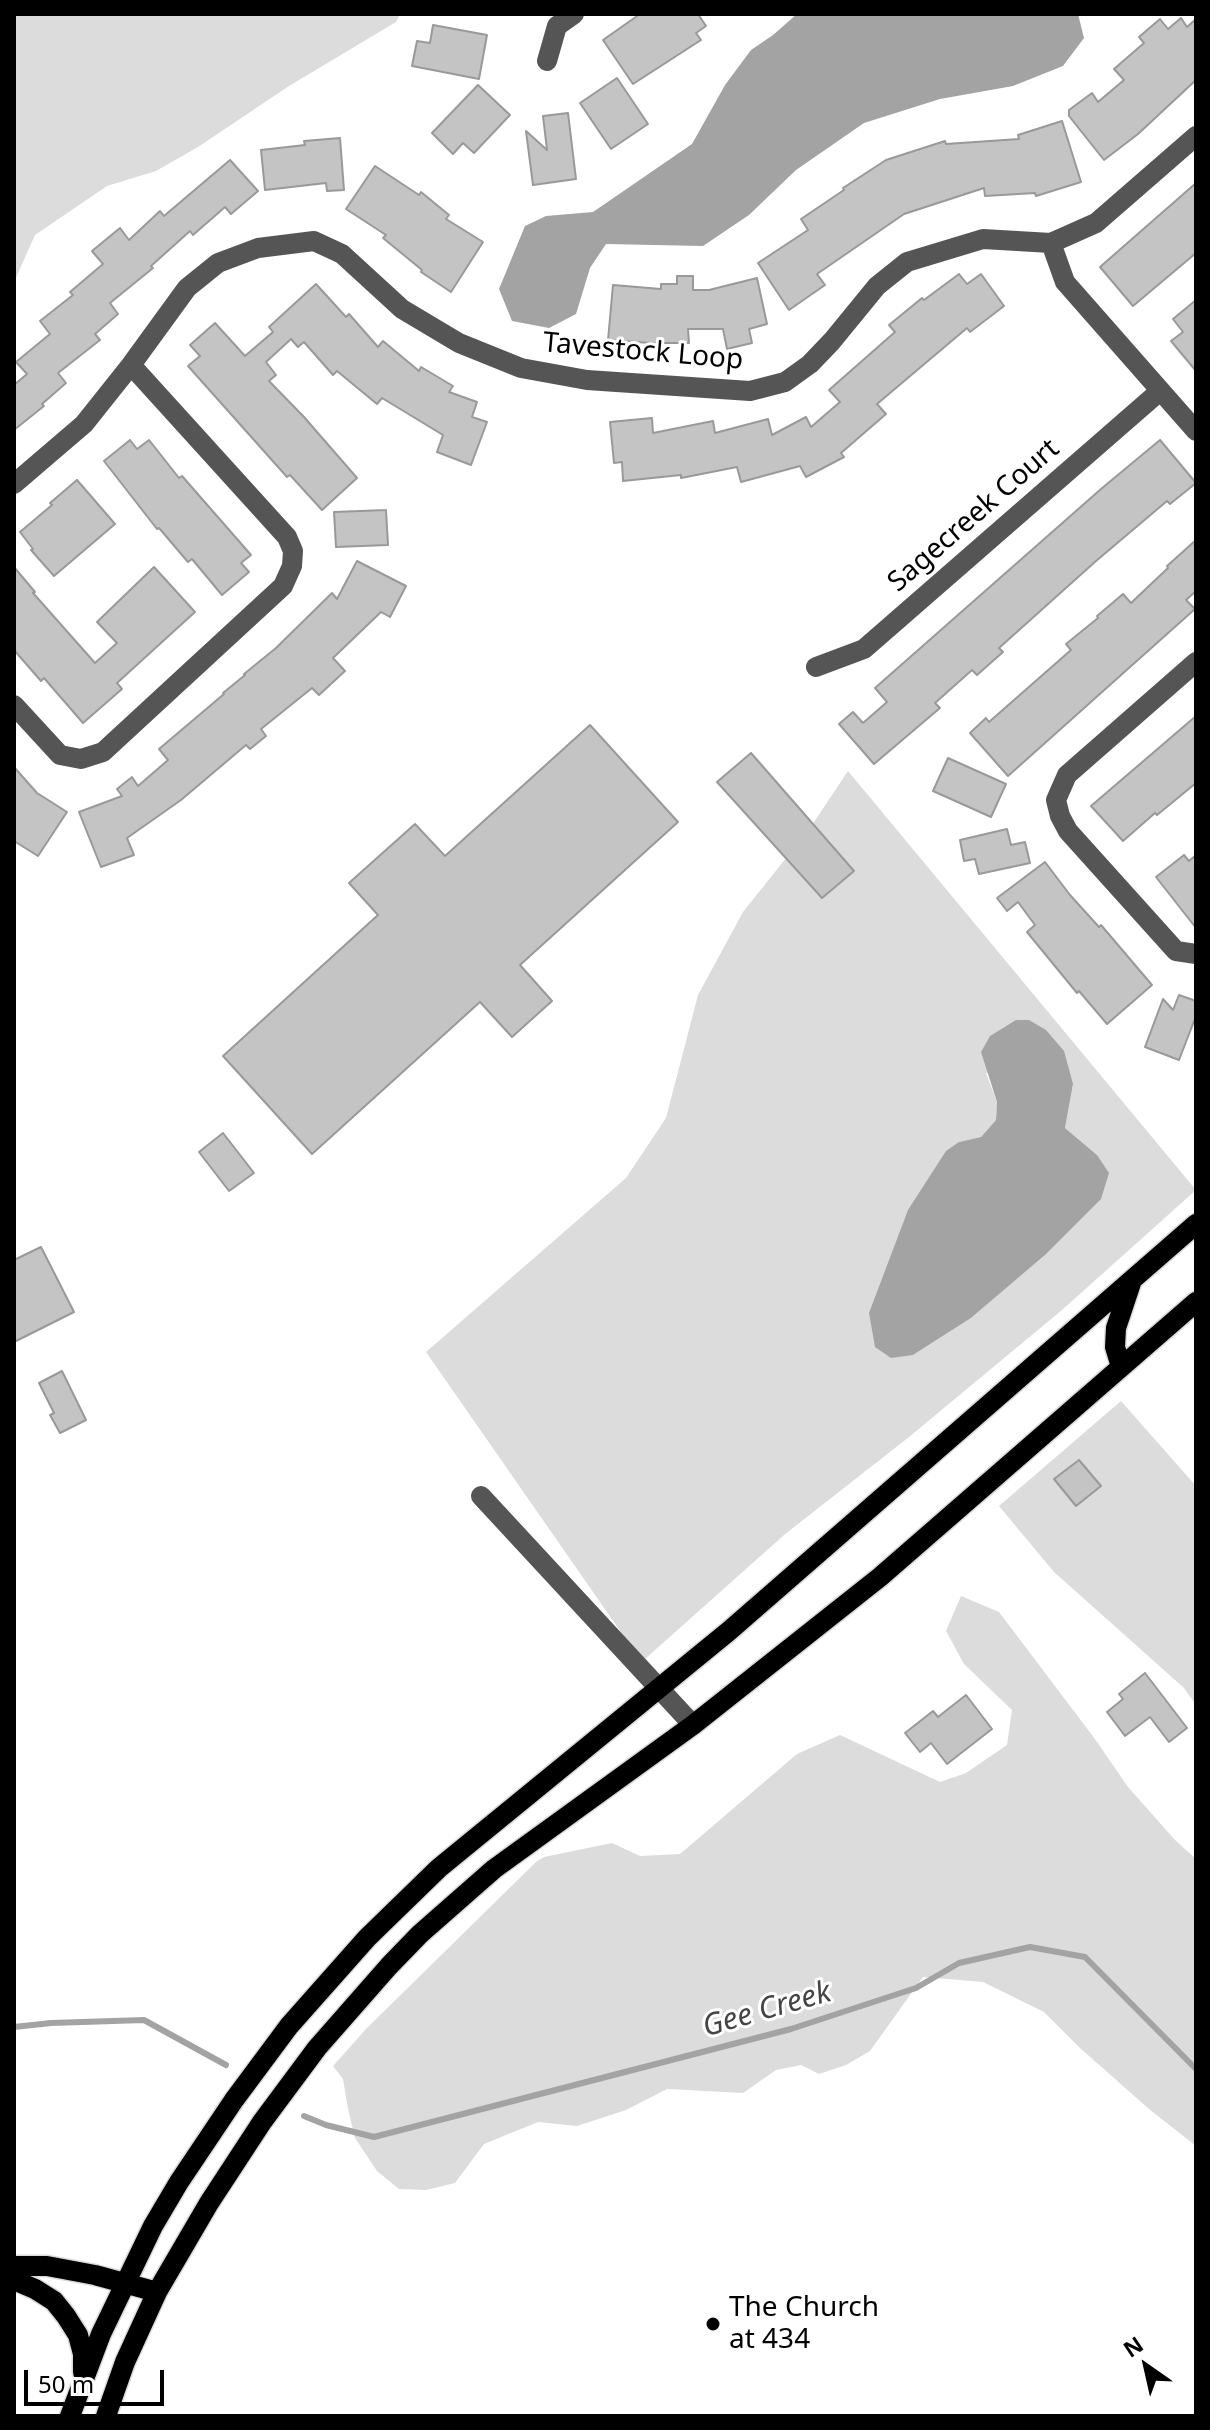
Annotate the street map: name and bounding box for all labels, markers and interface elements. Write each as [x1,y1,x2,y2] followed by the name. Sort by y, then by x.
[541,327,745,377] street label: Tavestock Loop
[881,432,1067,600] street label: Sagecreek Court
[699,1975,835,2045] water label: Gee Creek
[729,2291,879,2357] place label: The Church at 434
[704,2315,722,2333] marker: The Church at 434
[1106,2326,1186,2406] north arrow
[1117,2329,1148,2364] text: N
[28,2354,168,2404] scale bar
[38,2367,94,2400] text: 50 m

